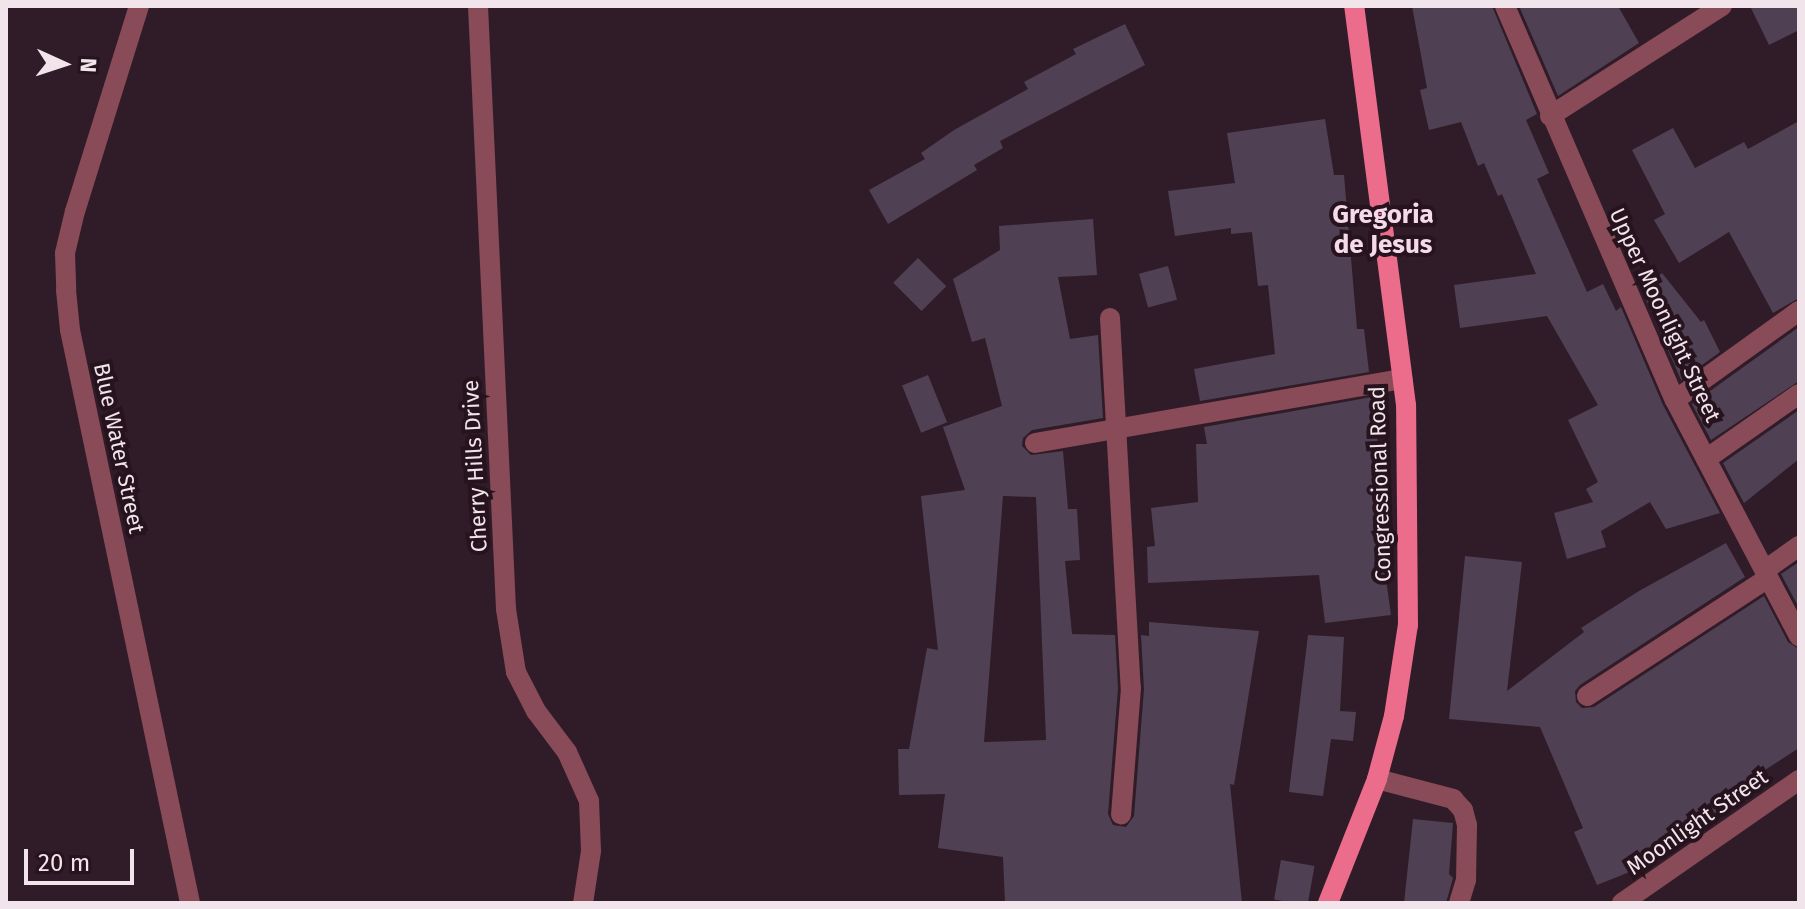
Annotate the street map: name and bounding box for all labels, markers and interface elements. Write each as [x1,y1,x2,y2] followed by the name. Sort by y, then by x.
[24,24,104,104] north arrow
[75,57,102,73] text: N
[1332,199,1434,260] district label: Gregoria de Jesus
[1604,204,1726,426] street label: Upper Moonlight Street
[88,360,150,536] street label: Blue Water Street
[457,379,493,553] street label: Cherry Hills Drive
[1363,386,1397,582] street label: Congressional Road
[1621,764,1773,880] street label: Moonlight Street
[28,833,138,883] scale bar
[38,849,90,877] text: 20 m

